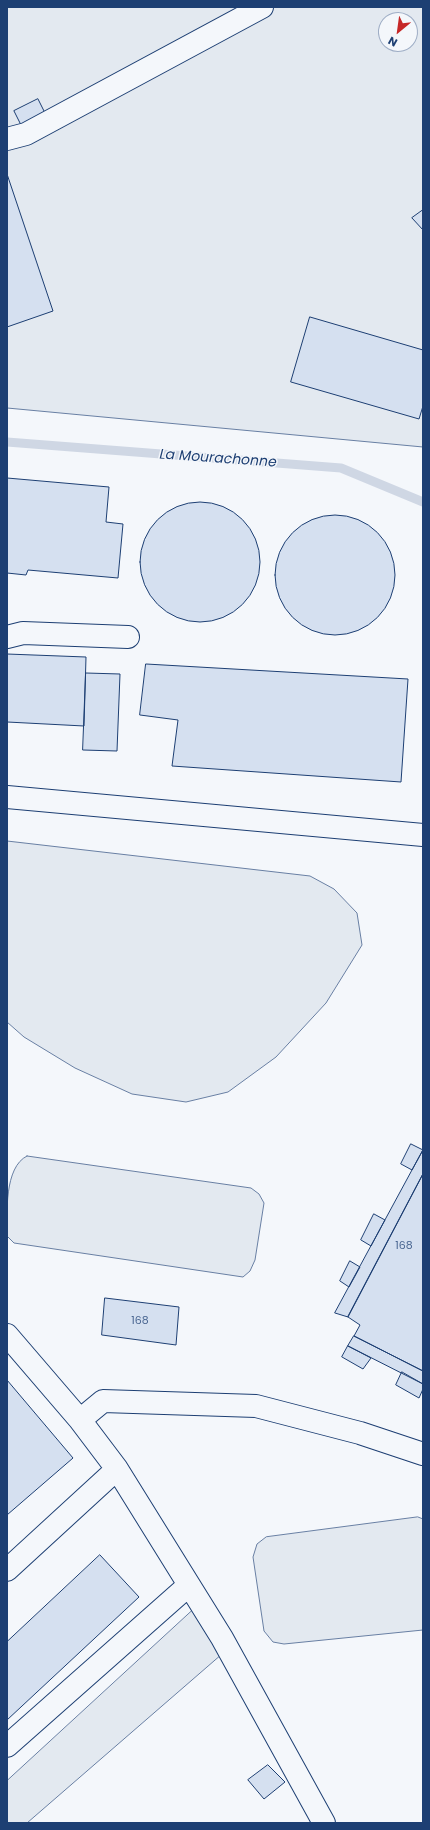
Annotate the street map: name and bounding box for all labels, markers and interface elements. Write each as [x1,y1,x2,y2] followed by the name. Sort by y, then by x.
[378,12,418,52] north arrow
[385,33,400,51] text: N
[159,447,277,471] water label: La Mourachonne
[395,1239,413,1253] house number: 168
[131,1314,149,1328] house number: 168

